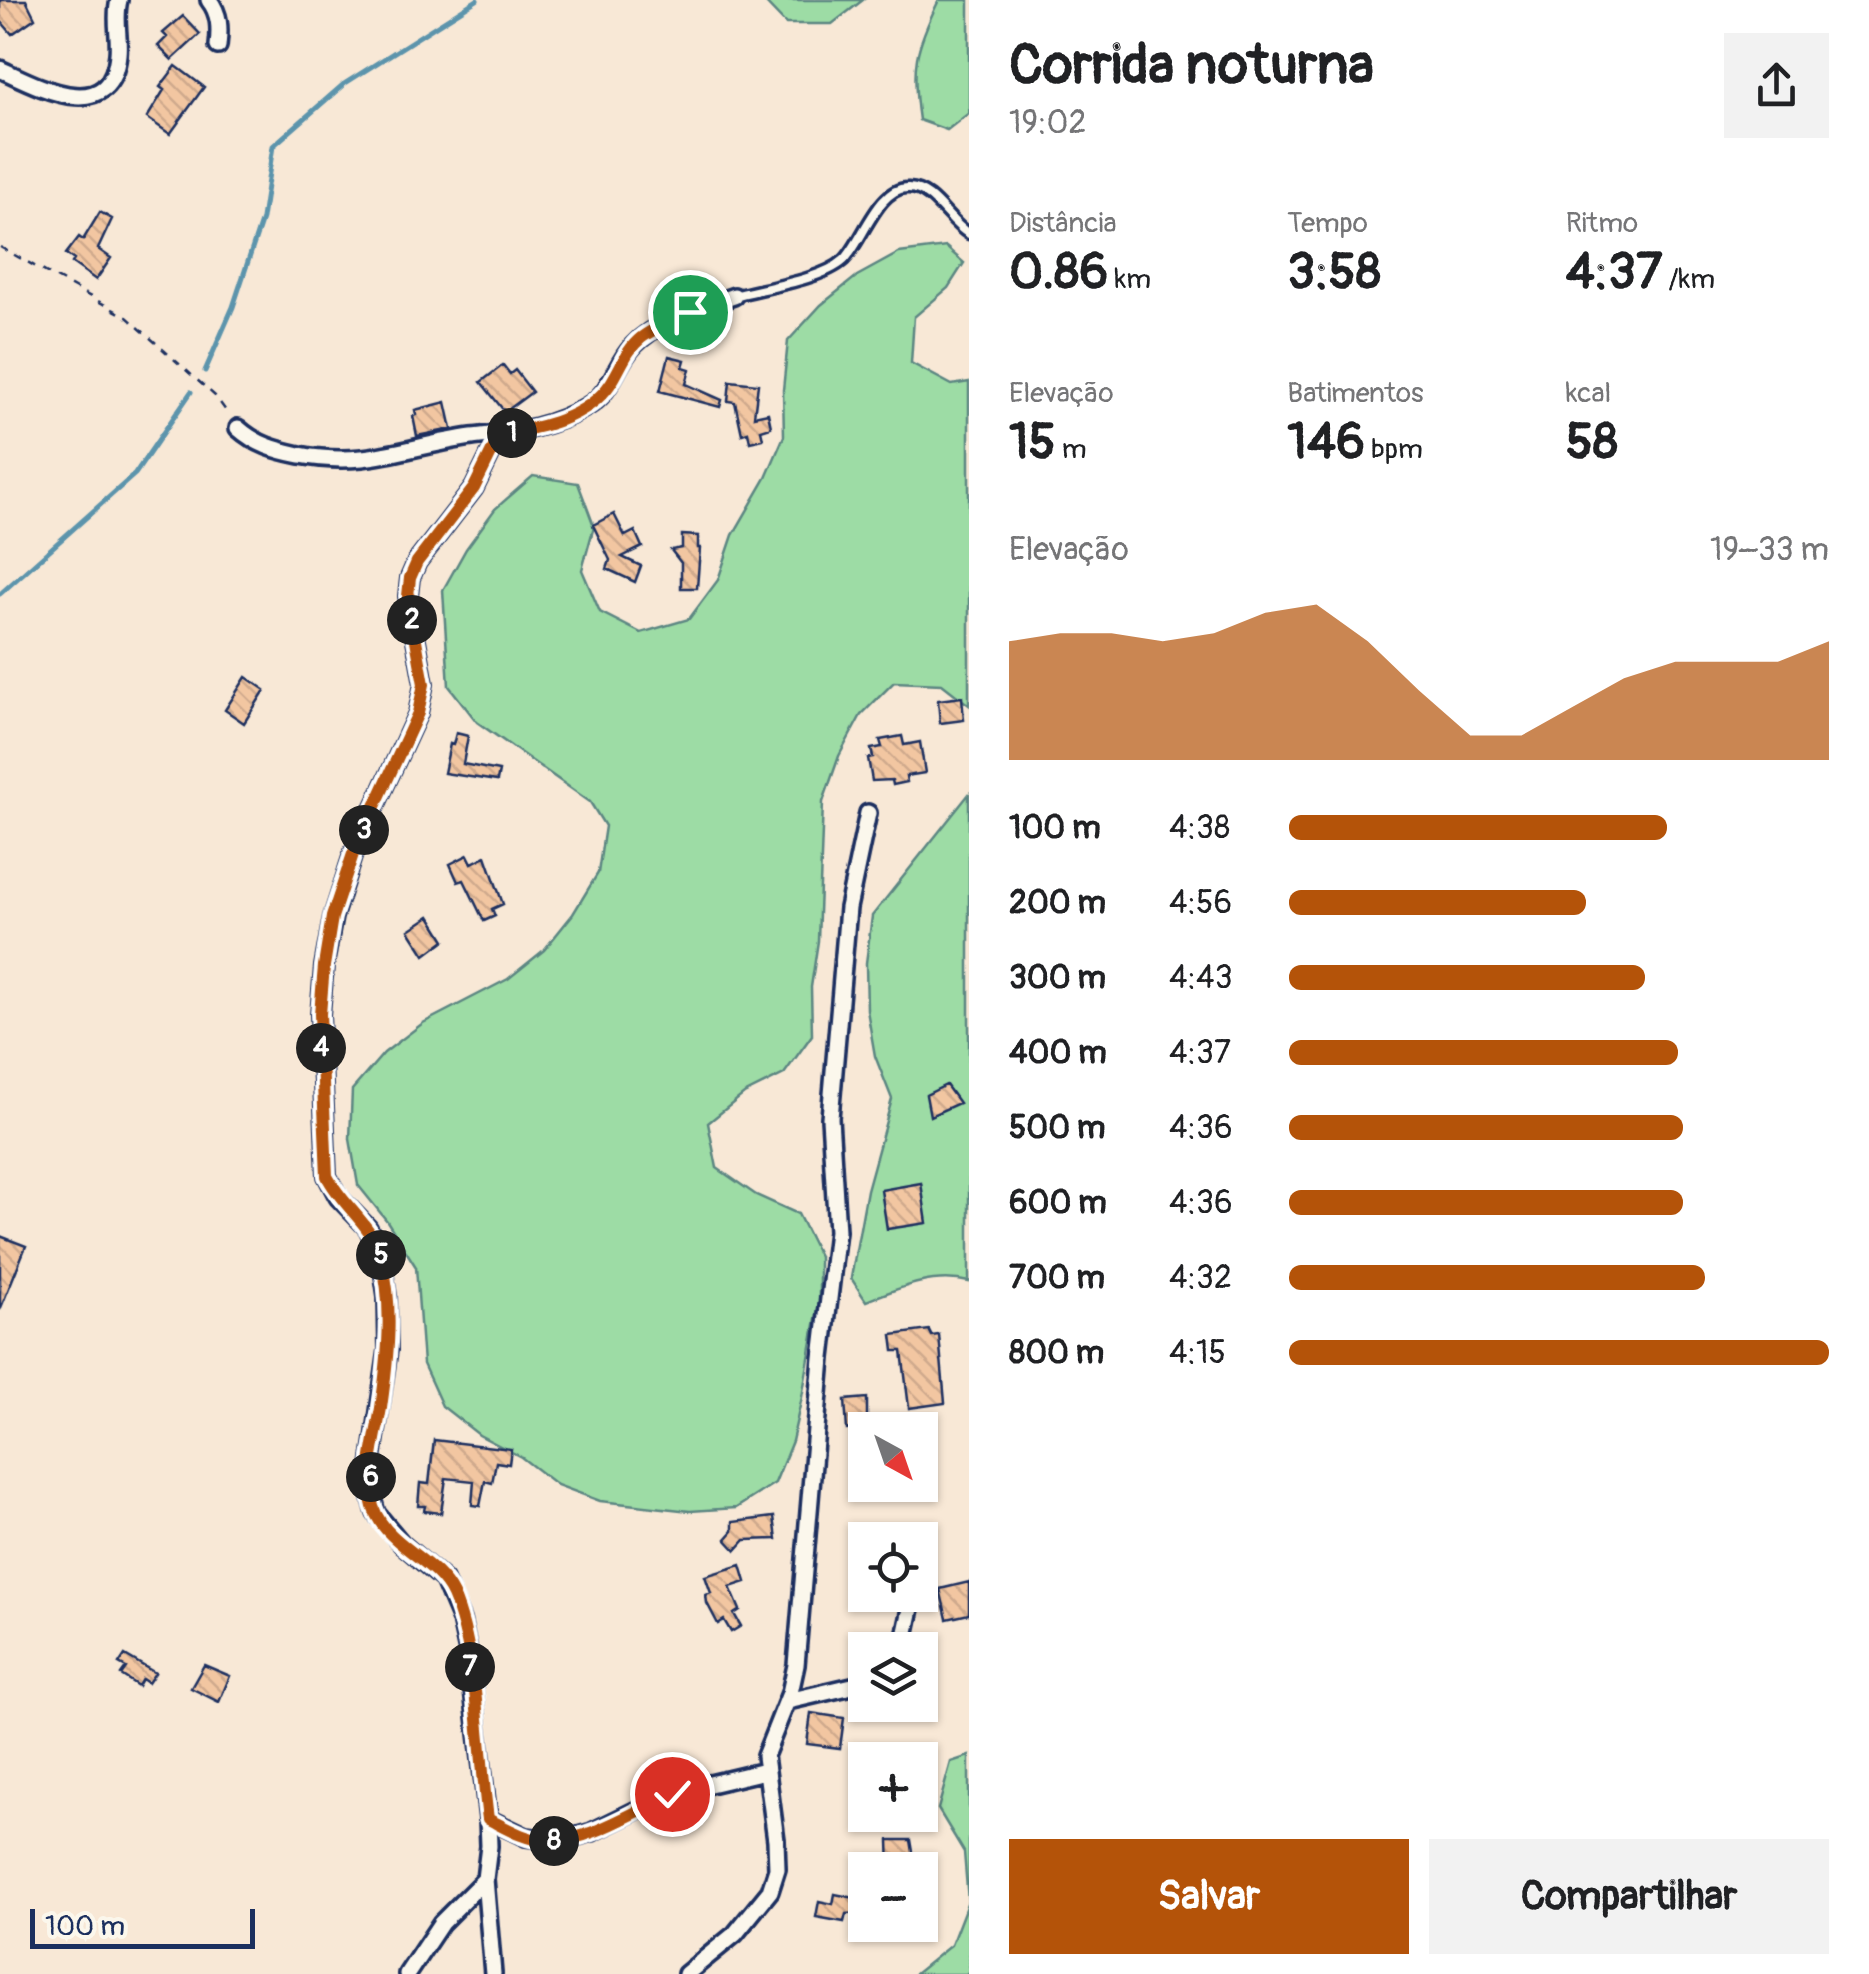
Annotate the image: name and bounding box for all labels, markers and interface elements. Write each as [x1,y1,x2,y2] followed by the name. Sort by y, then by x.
[1009,31,1374,100] text: Corrida noturna
[1724,33,1829,138] button: share
[1009,103,1086,143] text: 19:02
[1009,206,1116,241] text: Distância
[1287,206,1368,241] text: Tempo
[1566,206,1638,241] text: Ritmo
[1009,241,1108,304] text: 0.86
[1287,241,1381,304] text: 3:58
[1566,241,1662,304] text: 4:37
[1108,262,1151,297] text: km
[1662,262,1715,297] text: /km
[648,270,733,355] pin
[663,285,718,340] icon: arrive
[1009,376,1114,411] text: Elevação
[1287,376,1423,411] text: Batimentos
[1566,376,1611,411] text: kcal
[487,408,537,458] pin: 1
[1009,411,1056,474] text: 15
[1287,411,1365,474] text: 146
[1566,411,1618,474] text: 58
[507,415,517,450] text: 1
[1056,432,1087,467] text: m
[1365,432,1423,467] text: bpm
[1009,530,1129,570] text: Elevação
[1710,530,1829,570] text: 19–33 m
[387,595,437,645] pin: 2
[404,602,420,637] text: 2
[339,805,389,855] pin: 3
[1009,808,1101,848] text: 100 m
[1169,808,1230,848] text: 4:38
[356,812,372,847] text: 3
[1009,883,1106,923] text: 200 m
[1169,883,1232,923] text: 4:56
[1009,958,1106,998] text: 300 m
[1169,958,1233,998] text: 4:43
[296,1023,346,1073] pin: 4
[313,1030,329,1065] text: 4
[1009,1033,1107,1073] text: 400 m
[1169,1033,1231,1073] text: 4:37
[1009,1108,1105,1148] text: 500 m
[1169,1108,1233,1148] text: 4:36
[1009,1183,1107,1223] text: 600 m
[1169,1183,1233,1223] text: 4:36
[356,1230,406,1280] pin: 5
[373,1237,389,1272] text: 5
[1009,1258,1105,1298] text: 700 m
[1169,1258,1232,1298] text: 4:32
[1009,1333,1104,1373] text: 800 m
[1169,1333,1226,1373] text: 4:15
[848,1412,938,1502] north arrow
[848,1412,938,1942] map controls
[346,1452,396,1502] pin: 6
[363,1459,379,1494] text: 6
[848,1522,938,1612] button: locate
[848,1632,938,1722] button: layers
[445,1642,495,1692] pin: 7
[463,1649,477,1684] text: 7
[848,1742,938,1832] button: +
[630,1752,715,1837] pin
[645,1767,700,1822] icon: check
[529,1816,579,1866] pin: 8
[547,1823,561,1858] text: 8
[1009,1839,1409,1954] button: Salvar
[1429,1839,1829,1954] button: Compartilhar
[848,1852,938,1942] button: −
[30,1904,255,1948] scale bar
[45,1909,125,1944] text: 100 m

